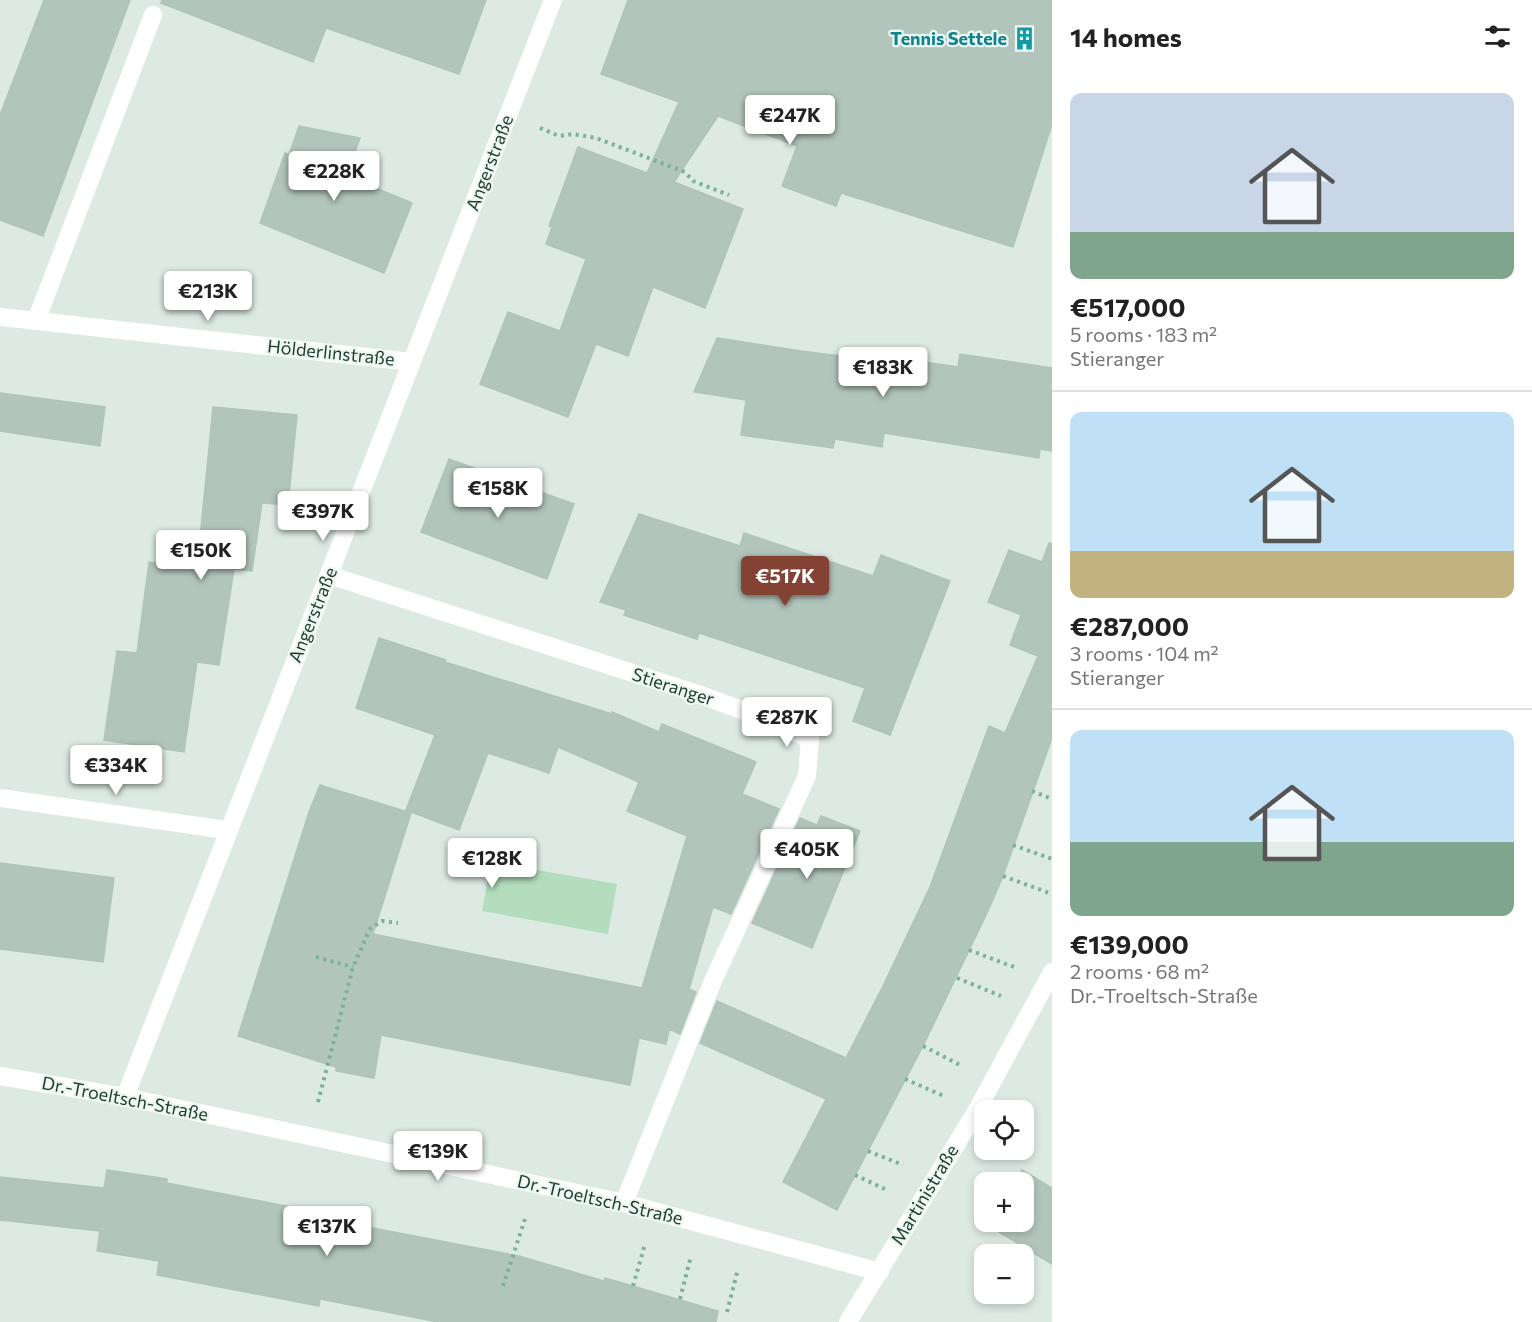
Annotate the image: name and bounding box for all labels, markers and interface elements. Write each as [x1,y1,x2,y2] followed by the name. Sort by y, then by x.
[1481,20,1514,53] icon: filters
[1070,21,1182,52] text: 14 homes
[1012,26,1038,52] building icon: Tennis Settele
[890,27,1007,49] place label: Tennis Settele
[748,95,832,146] pin: €247K
[759,102,821,126] text: €247K
[461,112,517,214] street label: Angerstraße
[1238,132,1346,240] icon: home
[292,151,376,202] pin: €228K
[302,158,366,182] text: €228K
[166,271,250,322] pin: €213K
[178,278,238,302] text: €213K
[1070,291,1185,322] text: €517,000
[1070,322,1217,346] text: 5 rooms · 183 m²
[266,334,396,370] street label: Hölderlinstraße
[1070,346,1164,370] text: Stieranger
[841,347,925,398] pin: €183K
[853,354,914,378] text: €183K
[1238,451,1346,559] icon: home
[456,468,540,519] pin: €158K
[467,475,529,499] text: €158K
[281,491,365,542] pin: €397K
[292,498,354,522] text: €397K
[159,530,243,581] pin: €150K
[170,537,232,561] text: €150K
[743,556,827,607] pin: €517K
[755,563,815,587] text: €517K
[283,564,341,666] street label: Angerstraße
[1070,610,1189,641] text: €287,000
[1070,641,1219,665] text: 3 rooms · 104 m²
[630,662,717,710] street label: Stieranger
[1070,665,1164,689] text: Stieranger
[745,697,829,748] pin: €287K
[756,704,818,728] text: €287K
[74,745,158,796] pin: €334K
[84,752,148,776] text: €334K
[1238,769,1346,877] icon: home
[765,829,849,880] pin: €405K
[774,836,840,860] text: €405K
[450,838,534,889] pin: €128K
[462,845,522,869] text: €128K
[1070,928,1189,959] text: €139,000
[1070,959,1209,983] text: 2 rooms · 68 m²
[1070,983,1258,1007] text: Dr.-Troeltsch-Straße
[40,1071,210,1125] street label: Dr.-Troeltsch-Straße
[974,1100,1034,1304] map controls
[974,1100,1034,1160] button: locate
[396,1131,480,1182] pin: €139K
[407,1138,469,1162] text: €139K
[886,1140,963,1249] street label: Martinistraße
[515,1169,685,1229] street label: Dr.-Troeltsch-Straße
[974,1172,1034,1232] button: +
[285,1206,369,1257] pin: €137K
[297,1213,357,1237] text: €137K
[974,1244,1034,1304] button: −

